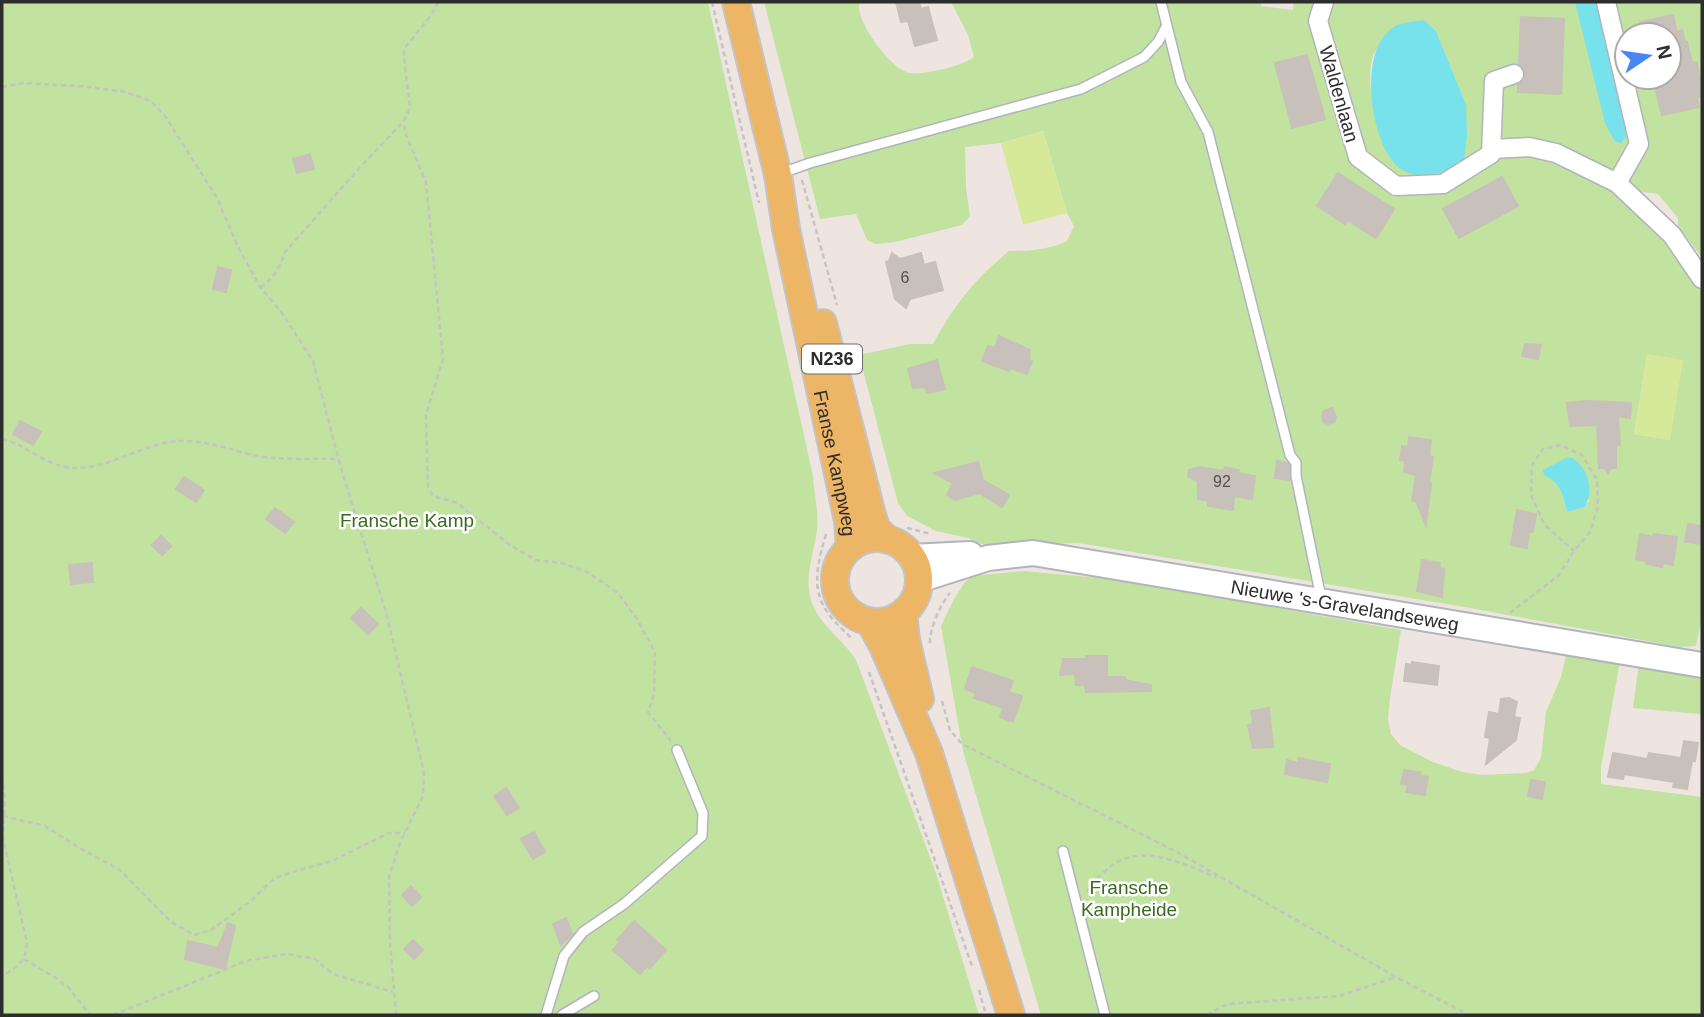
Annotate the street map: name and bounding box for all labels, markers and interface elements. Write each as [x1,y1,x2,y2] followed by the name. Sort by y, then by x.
[1613,21,1683,91] north arrow
[1315,43,1363,145] street label: Waldenlaan
[1652,43,1676,61] text: N
[901,269,910,286] house number: 6
[802,344,862,374] road number: N236
[810,388,860,537] street label: Franse Kampweg
[1213,473,1231,490] house number: 92
[340,510,474,531] park label: Fransche Kamp
[1229,576,1461,635] street label: Nieuwe 's-Gravelandseweg
[1081,877,1177,920] park label: Fransche Kampheide

